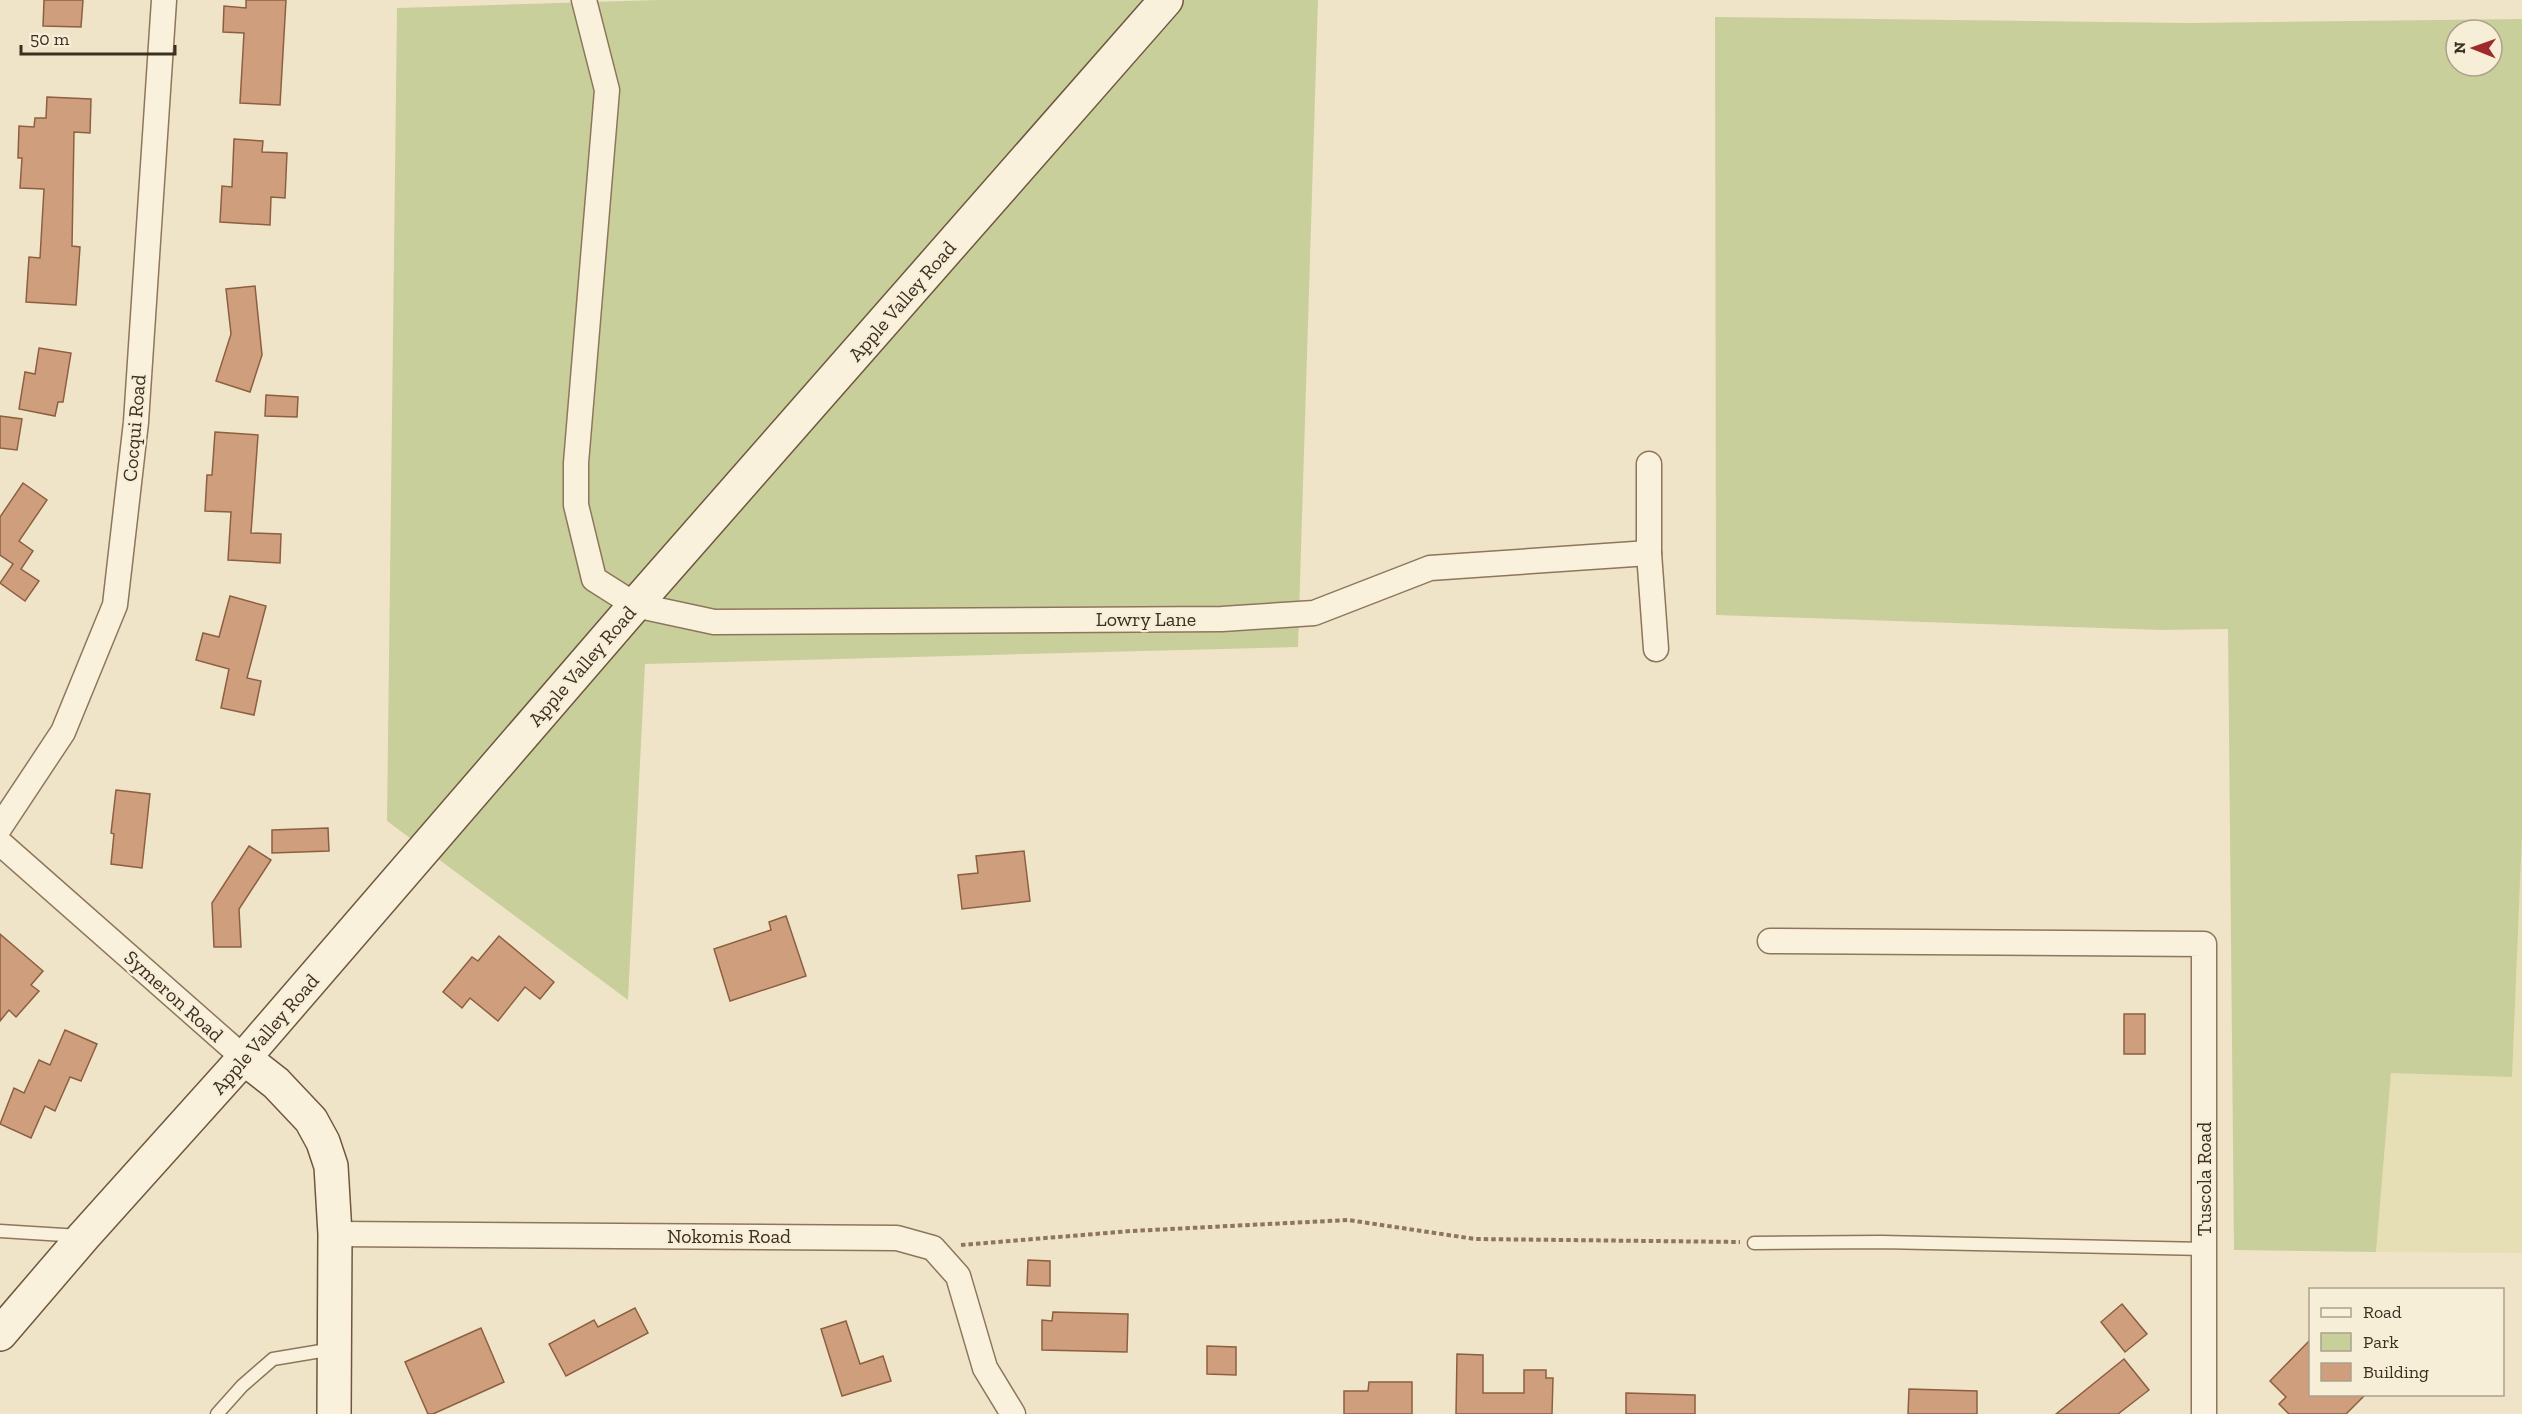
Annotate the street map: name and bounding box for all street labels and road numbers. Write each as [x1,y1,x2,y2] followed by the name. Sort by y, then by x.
[843,236,961,366] street label: Apple Valley Road
[117,373,151,483] street label: Cocqui Road
[523,601,641,731] street label: Apple Valley Road
[1096,607,1196,631] street label: Lowry Lane
[120,945,229,1047] street label: Symeron Road
[206,969,324,1099] street label: Apple Valley Road
[2192,1122,2216,1236] street label: Tuscola Road
[667,1224,791,1248] street label: Nokomis Road

